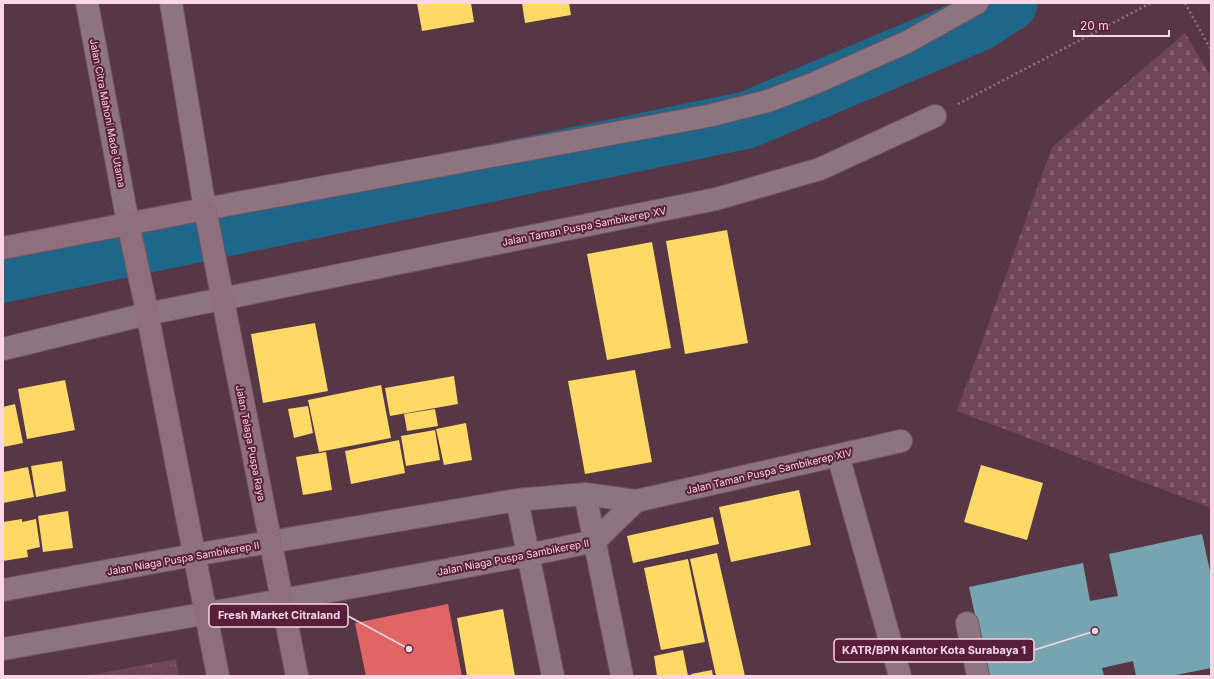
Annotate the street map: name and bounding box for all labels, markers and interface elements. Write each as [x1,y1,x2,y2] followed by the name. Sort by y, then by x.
[1074,12,1169,38] scale bar
[1080,18,1109,33] text: 20 m
[88,38,128,188] street label: Jalan Citra Mahoni Made Utama
[501,204,667,248] street label: Jalan Taman Puspa Sambikerep XV
[234,384,268,502] street label: Jalan Telaga Puspa Raya
[685,446,853,496] street label: Jalan Taman Puspa Sambikerep XIV
[436,536,590,578] street label: Jalan Niaga Puspa Sambikerep II
[106,539,260,577] street label: Jalan Niaga Puspa Sambikerep II
[209,604,348,627] callout: Fresh Market Citraland
[218,608,340,622] text: Fresh Market Citraland
[834,639,1034,662] callout: KATR/BPN Kantor Kota Surabaya 1
[842,643,1026,657] text: KATR/BPN Kantor Kota Surabaya 1

